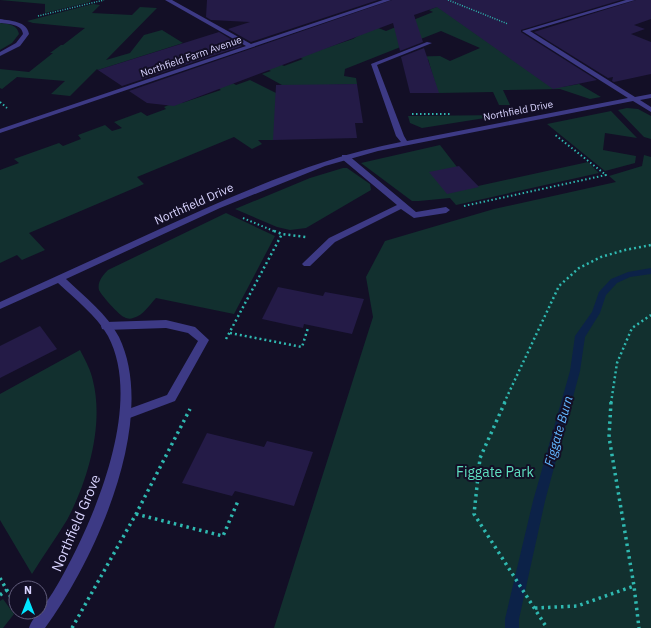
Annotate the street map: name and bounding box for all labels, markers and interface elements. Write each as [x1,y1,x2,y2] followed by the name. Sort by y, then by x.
[139,33,244,80] street label: Northfield Farm Avenue
[482,97,555,124] street label: Northfield Drive
[152,179,236,228] street label: Northfield Drive
[540,394,577,468] water label: Figgate Burn
[456,463,534,481] park label: Figgate Park
[47,471,105,574] street label: Northfield Grove
[8,580,48,620] north arrow
[24,583,32,597] text: N

